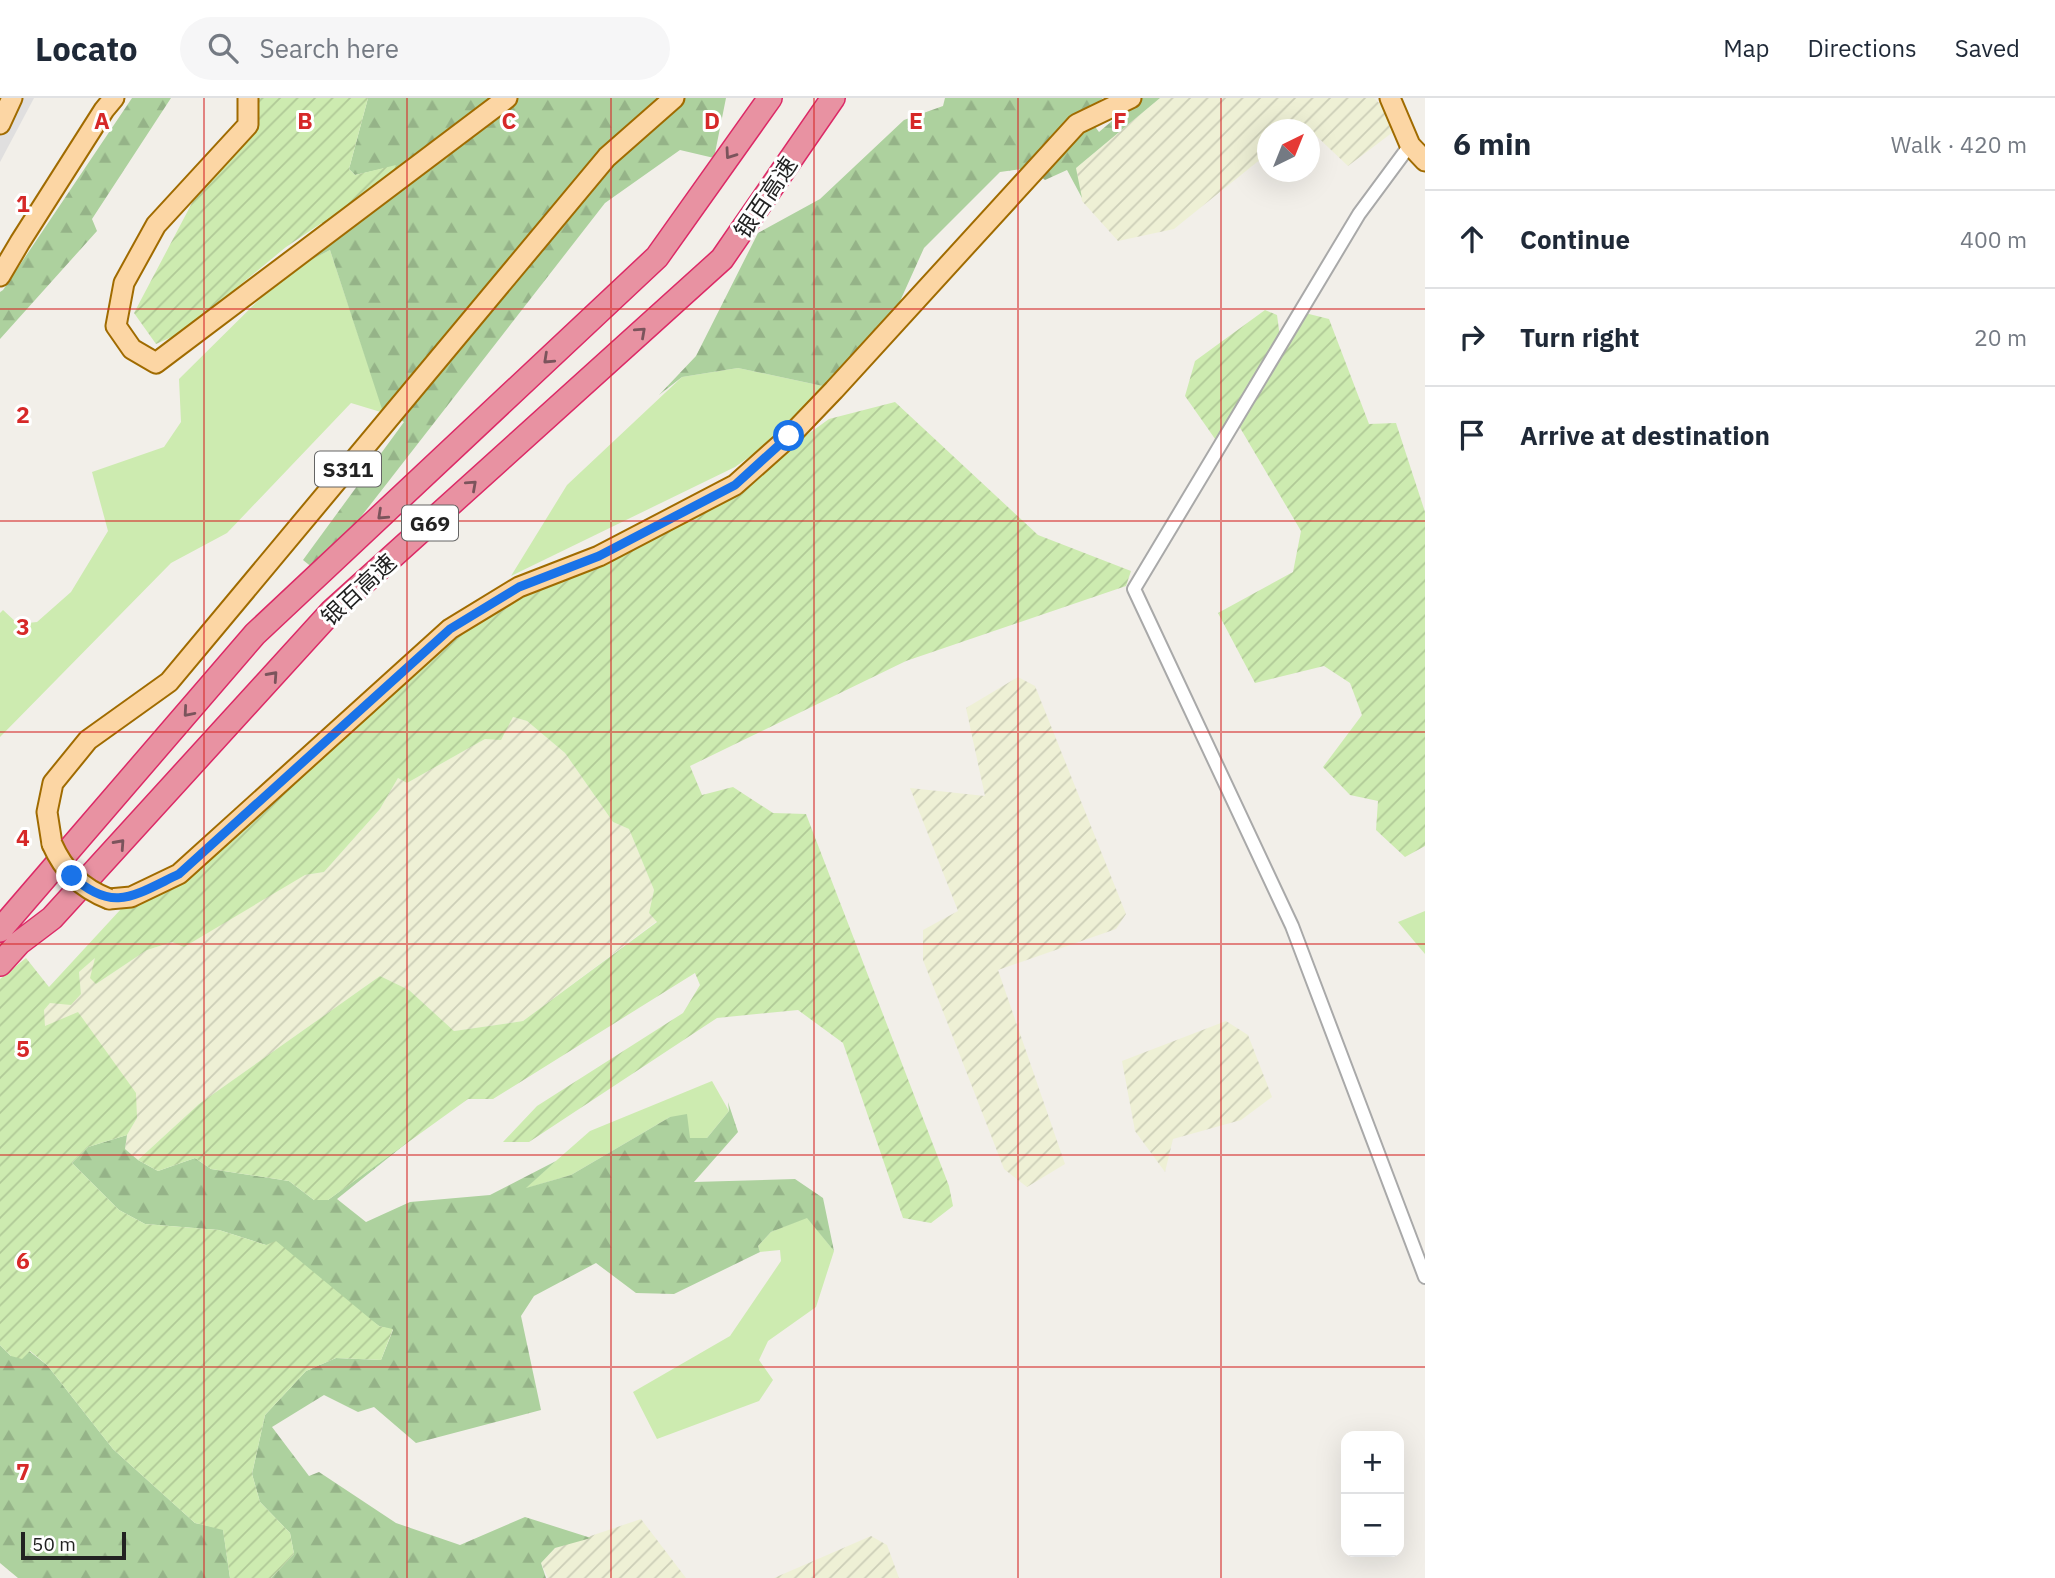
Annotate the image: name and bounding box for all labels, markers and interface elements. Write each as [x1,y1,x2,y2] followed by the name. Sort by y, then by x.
[180,17,670,80] search box
[35,27,138,70] text: Locato
[204,29,242,67] icon: search
[260,31,399,65] text: Search here
[1723,32,1769,64] text: Map
[1807,32,1917,64] text: Directions
[1955,32,2020,64] text: Saved
[94,105,110,135] text: A
[297,105,313,135] text: B
[502,105,517,135] text: C
[704,105,720,135] text: D
[909,105,923,135] text: E
[1113,105,1127,135] text: F
[1257,119,1320,182] north arrow
[1453,124,1531,163] text: 6 min
[1891,129,2027,159] text: Walk · 420 m
[726,146,739,159] one-way arrow
[727,150,803,244] street label: 银百高速
[16,188,30,218] text: 1
[1453,220,1491,258] icon: ahead
[1520,222,1630,256] text: Continue
[1960,224,2027,254] text: 400 m
[1453,318,1491,356] icon: right
[1520,320,1639,354] text: Turn right
[1974,322,2027,352] text: 20 m
[633,328,646,341] one-way arrow
[543,351,556,364] one-way arrow
[16,399,30,429] text: 2
[1453,416,1491,454] icon: arrive
[1520,418,1770,452] text: Arrive at destination
[773,420,804,451] route start
[315,452,381,486] road number: S311
[464,481,477,493] one-way arrow
[377,506,390,519] one-way arrow
[402,506,458,540] road number: G69
[314,547,402,631] street label: 银百高速
[16,611,30,641] text: 3
[265,671,277,684] one-way arrow
[184,703,196,716] one-way arrow
[16,822,30,852] text: 4
[111,839,124,852] one-way arrow
[56,860,87,891] route end
[16,1033,30,1063] text: 5
[16,1245,30,1275] text: 6
[1341,1431,1404,1557] map controls
[1341,1431,1404,1494] button: +
[16,1456,30,1486] text: 7
[1341,1494,1404,1557] button: −
[21,1529,126,1561] scale bar
[32,1532,76,1556] text: 50 m

